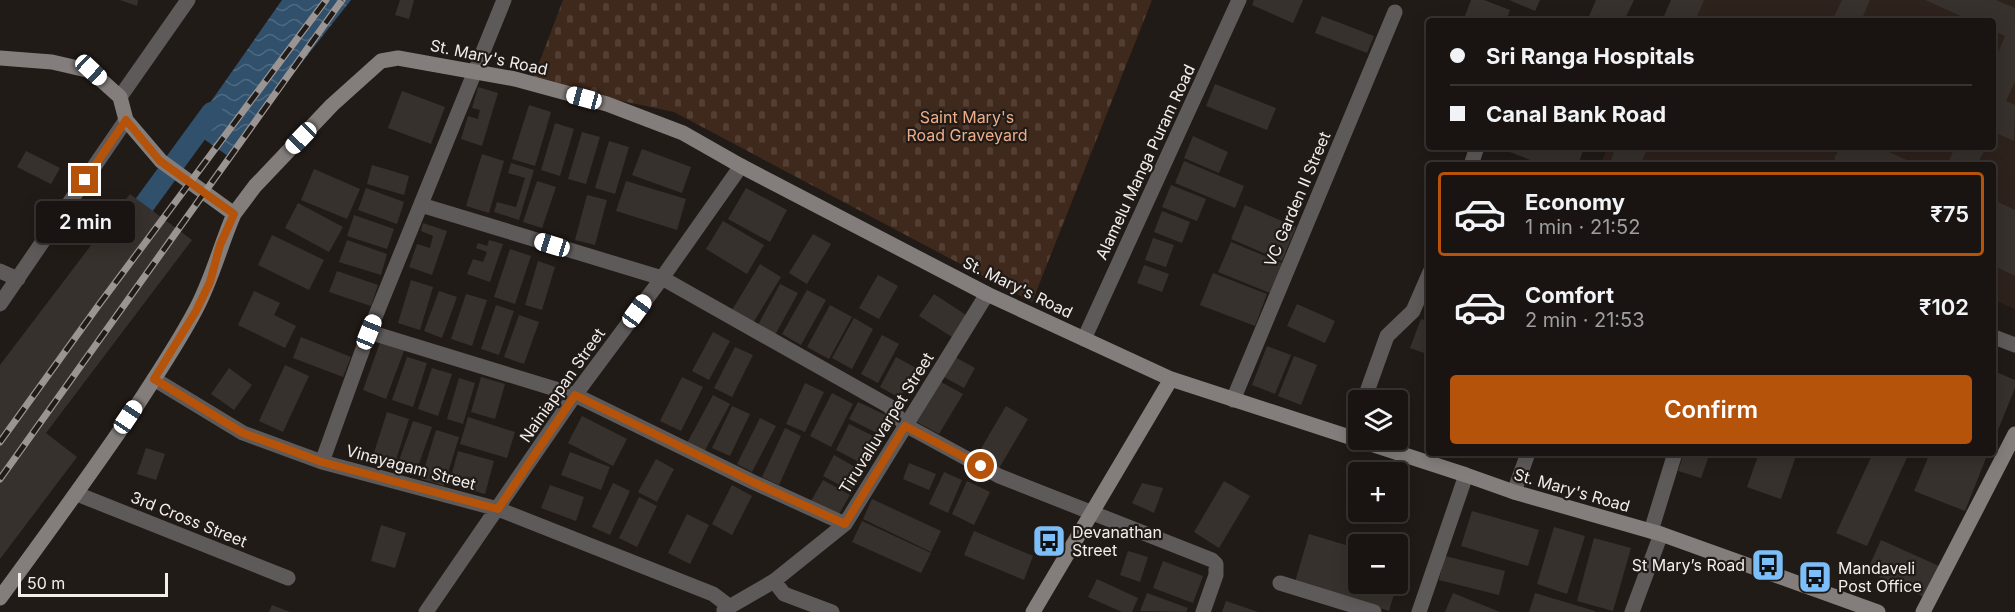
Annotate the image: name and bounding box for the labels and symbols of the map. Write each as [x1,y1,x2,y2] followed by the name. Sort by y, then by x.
[428,35,550,79] street label: St. Mary's Road
[72,51,110,89] car
[1091,61,1199,263] street label: Alamelu Manga Puram Road
[564,85,604,111] car
[907,107,1027,145] park label: Saint Mary's Road Graveyard
[282,119,320,157] car
[1260,128,1334,270] street label: VC Garden II Street
[71,166,98,193] route end
[36,201,134,243] callout: 2 min
[532,231,572,259] car
[960,252,1076,322] street label: St. Mary's Road
[619,291,655,331] car
[354,312,384,352] car
[515,324,609,446] street label: Nainiappan Street
[834,349,938,497] street label: Tiruvalluvarpet Street
[110,397,146,437] car
[344,440,478,494] street label: Vinayagam Street
[967,452,994,479] route start
[1512,464,1632,516] street label: St. Mary's Road
[128,487,250,551] street label: 3rd Cross Street
[1072,522,1162,560] place label: Devanathan Street
[1031,523,1067,559] bus stop icon: Devanathan Street
[1750,547,1786,583] bus stop icon: St Mary’s Road
[1632,555,1745,575] place label: St Mary’s Road
[1838,558,1922,596] place label: Mandaveli Post Office
[1797,559,1833,595] bus stop icon: Mandaveli Post Office
[18,570,168,598] scale bar

